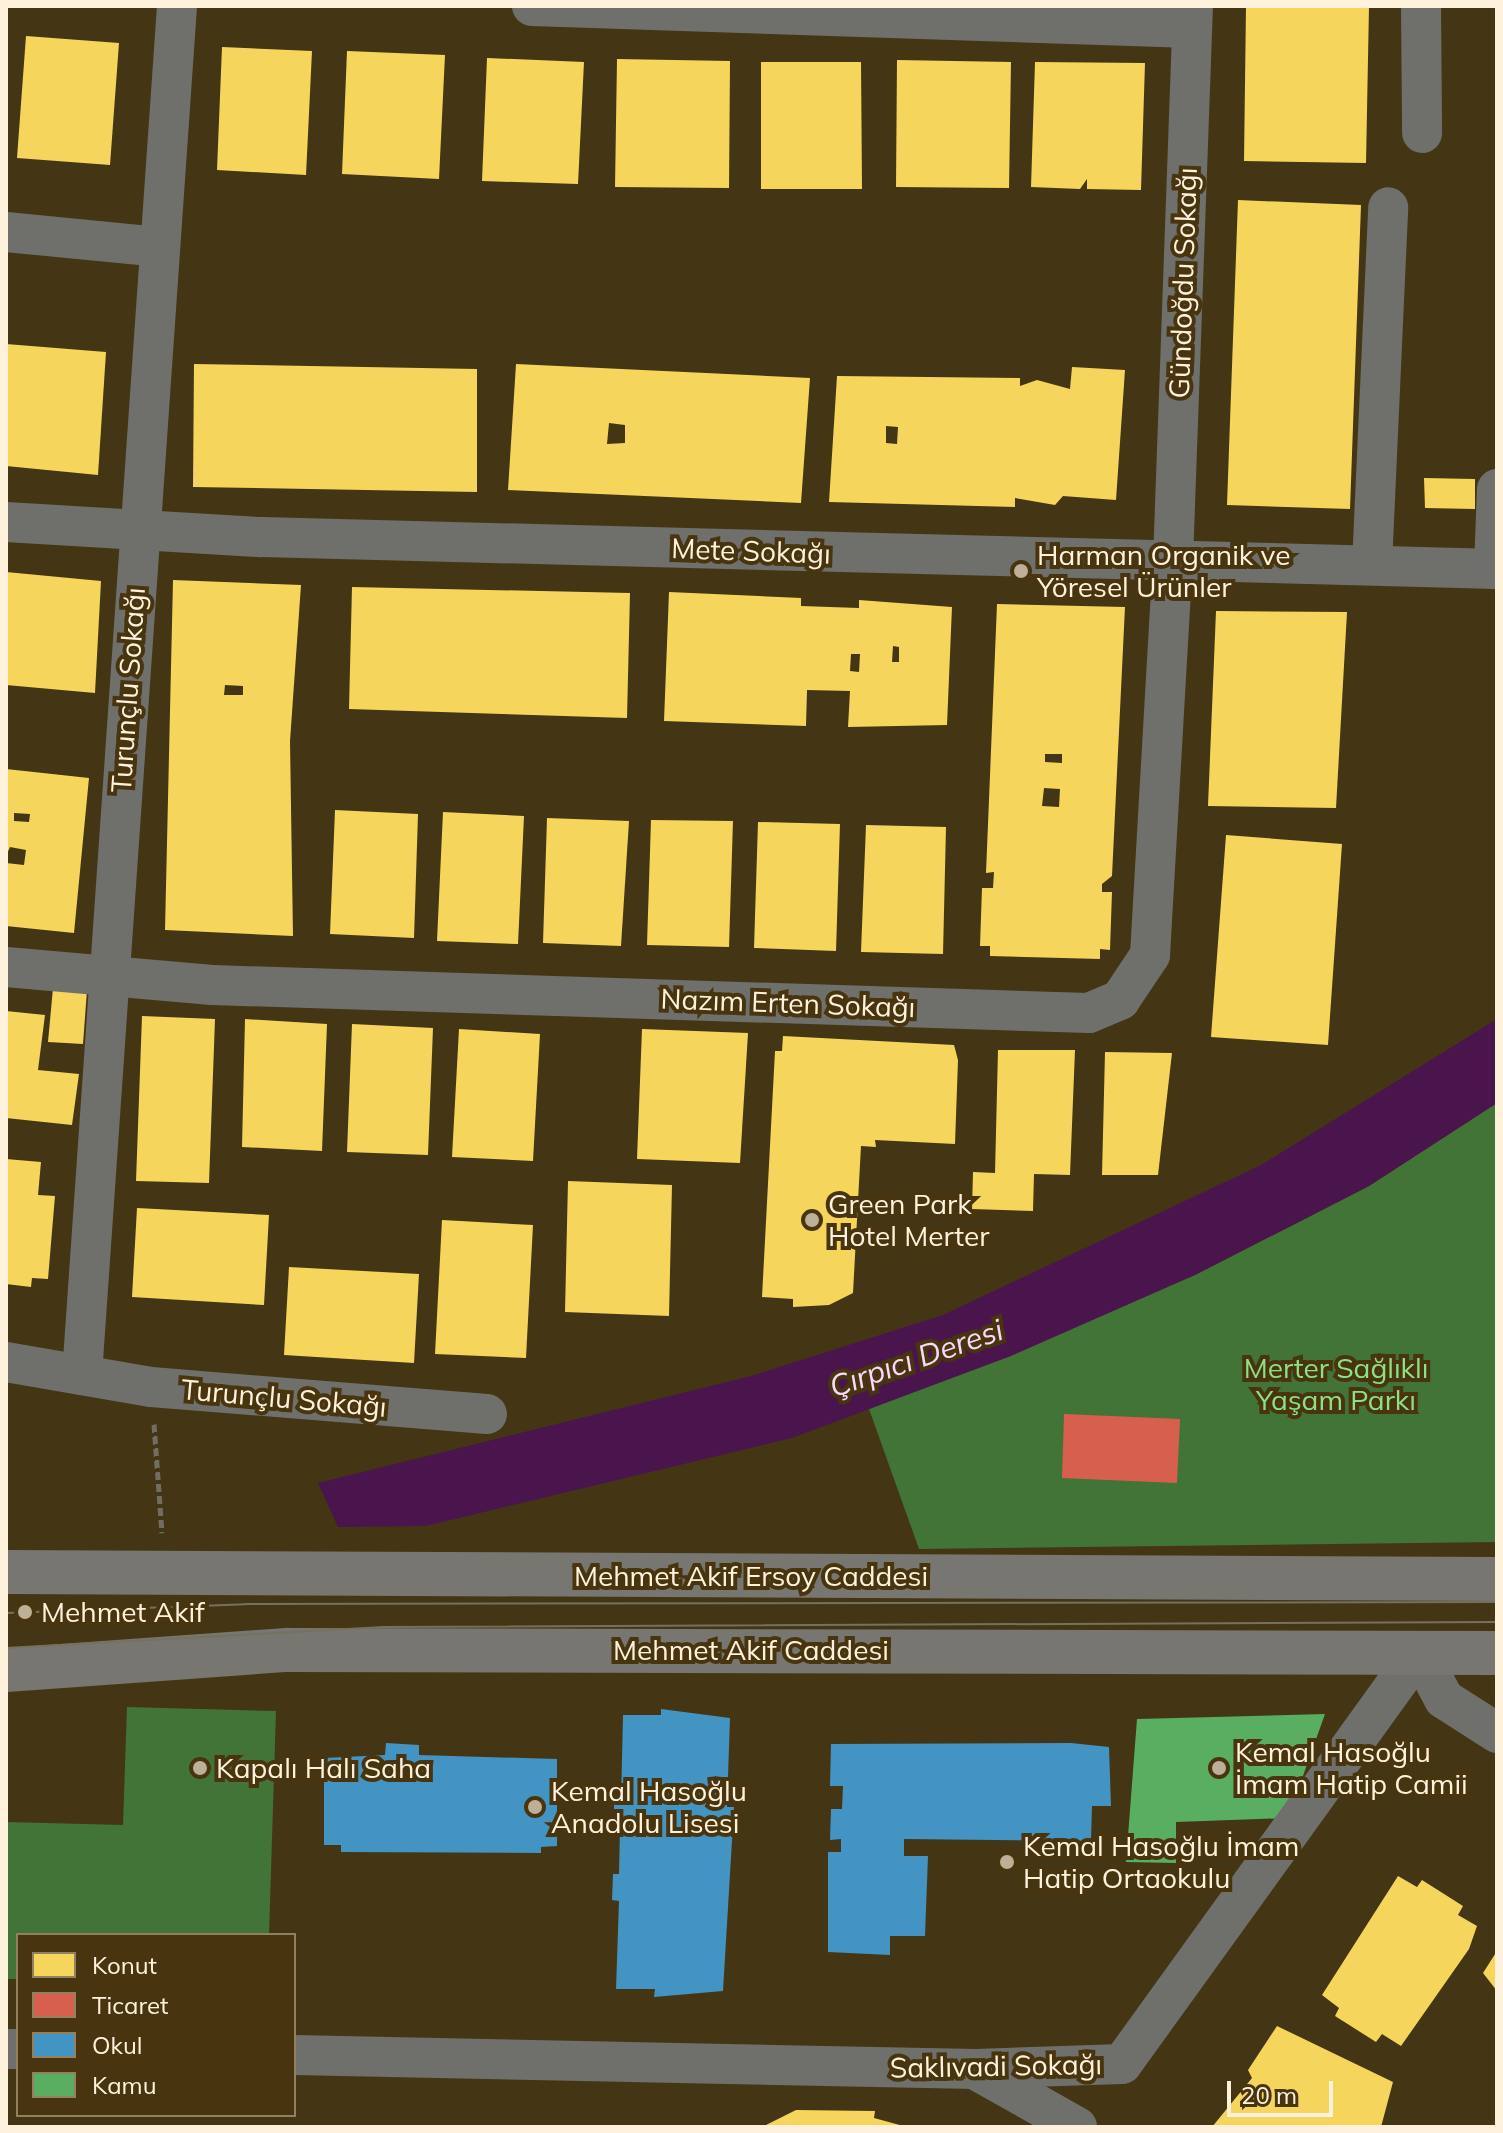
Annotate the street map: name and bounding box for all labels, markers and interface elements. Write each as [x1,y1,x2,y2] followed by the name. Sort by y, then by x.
[1162,167,1204,399] street label: Gündoğdu Sokağı
[671,531,831,571] street label: Mete Sokağı
[1037,538,1290,604] place label: Harman Organik ve Yöresel Ürünler
[1012,562,1030,580] marker: Harman Organik ve Yöresel Ürünler
[104,586,152,794] street label: Turunçlu Sokağı
[660,982,916,1024] street label: Nazım Erten Sokağı
[828,1187,989,1253] place label: Green Park Hotel Merter
[803,1211,821,1229] marker: Green Park Hotel Merter
[824,1311,1008,1405] water label: Çırpıcı Deresi
[1244,1351,1428,1417] park label: Merter Sağlıklı Yaşam Parkı
[180,1372,388,1424] street label: Turunçlu Sokağı
[574,1559,928,1593] street label: Mehmet Akif Ersoy Caddesi
[41,1595,205,1629] place label: Mehmet Akif
[16,1603,34,1621] marker: Mehmet Akif
[613,1633,889,1667] street label: Mehmet Akif Caddesi
[1235,1735,1468,1801] place label: Kemal Hasoğlu İmam Hatip Camii
[216,1751,431,1785] place label: Kapalı Halı Saha
[191,1759,209,1777] marker: Kapalı Halı Saha
[1210,1759,1228,1777] marker: Kemal Hasoğlu İmam Hatip Camii
[551,1774,747,1840] place label: Kemal Hasoğlu Anadolu Lisesi
[526,1798,544,1816] marker: Kemal Hasoğlu Anadolu Lisesi
[1023,1829,1299,1895] place label: Kemal Hasoğlu İmam Hatip Ortaokulu
[998,1853,1016,1871] marker: Kemal Hasoğlu İmam Hatip Ortaokulu
[16,1933,296,2117] legend
[92,1950,157,1980] text: Konut
[92,1990,168,2020] text: Ticaret
[92,2030,142,2060] text: Okul
[890,2047,1102,2085] street label: Saklıvadi Sokağı
[1231,2065,1337,2115] scale bar
[92,2070,157,2100] text: Kamu
[1241,2080,1297,2110] text: 20 m

